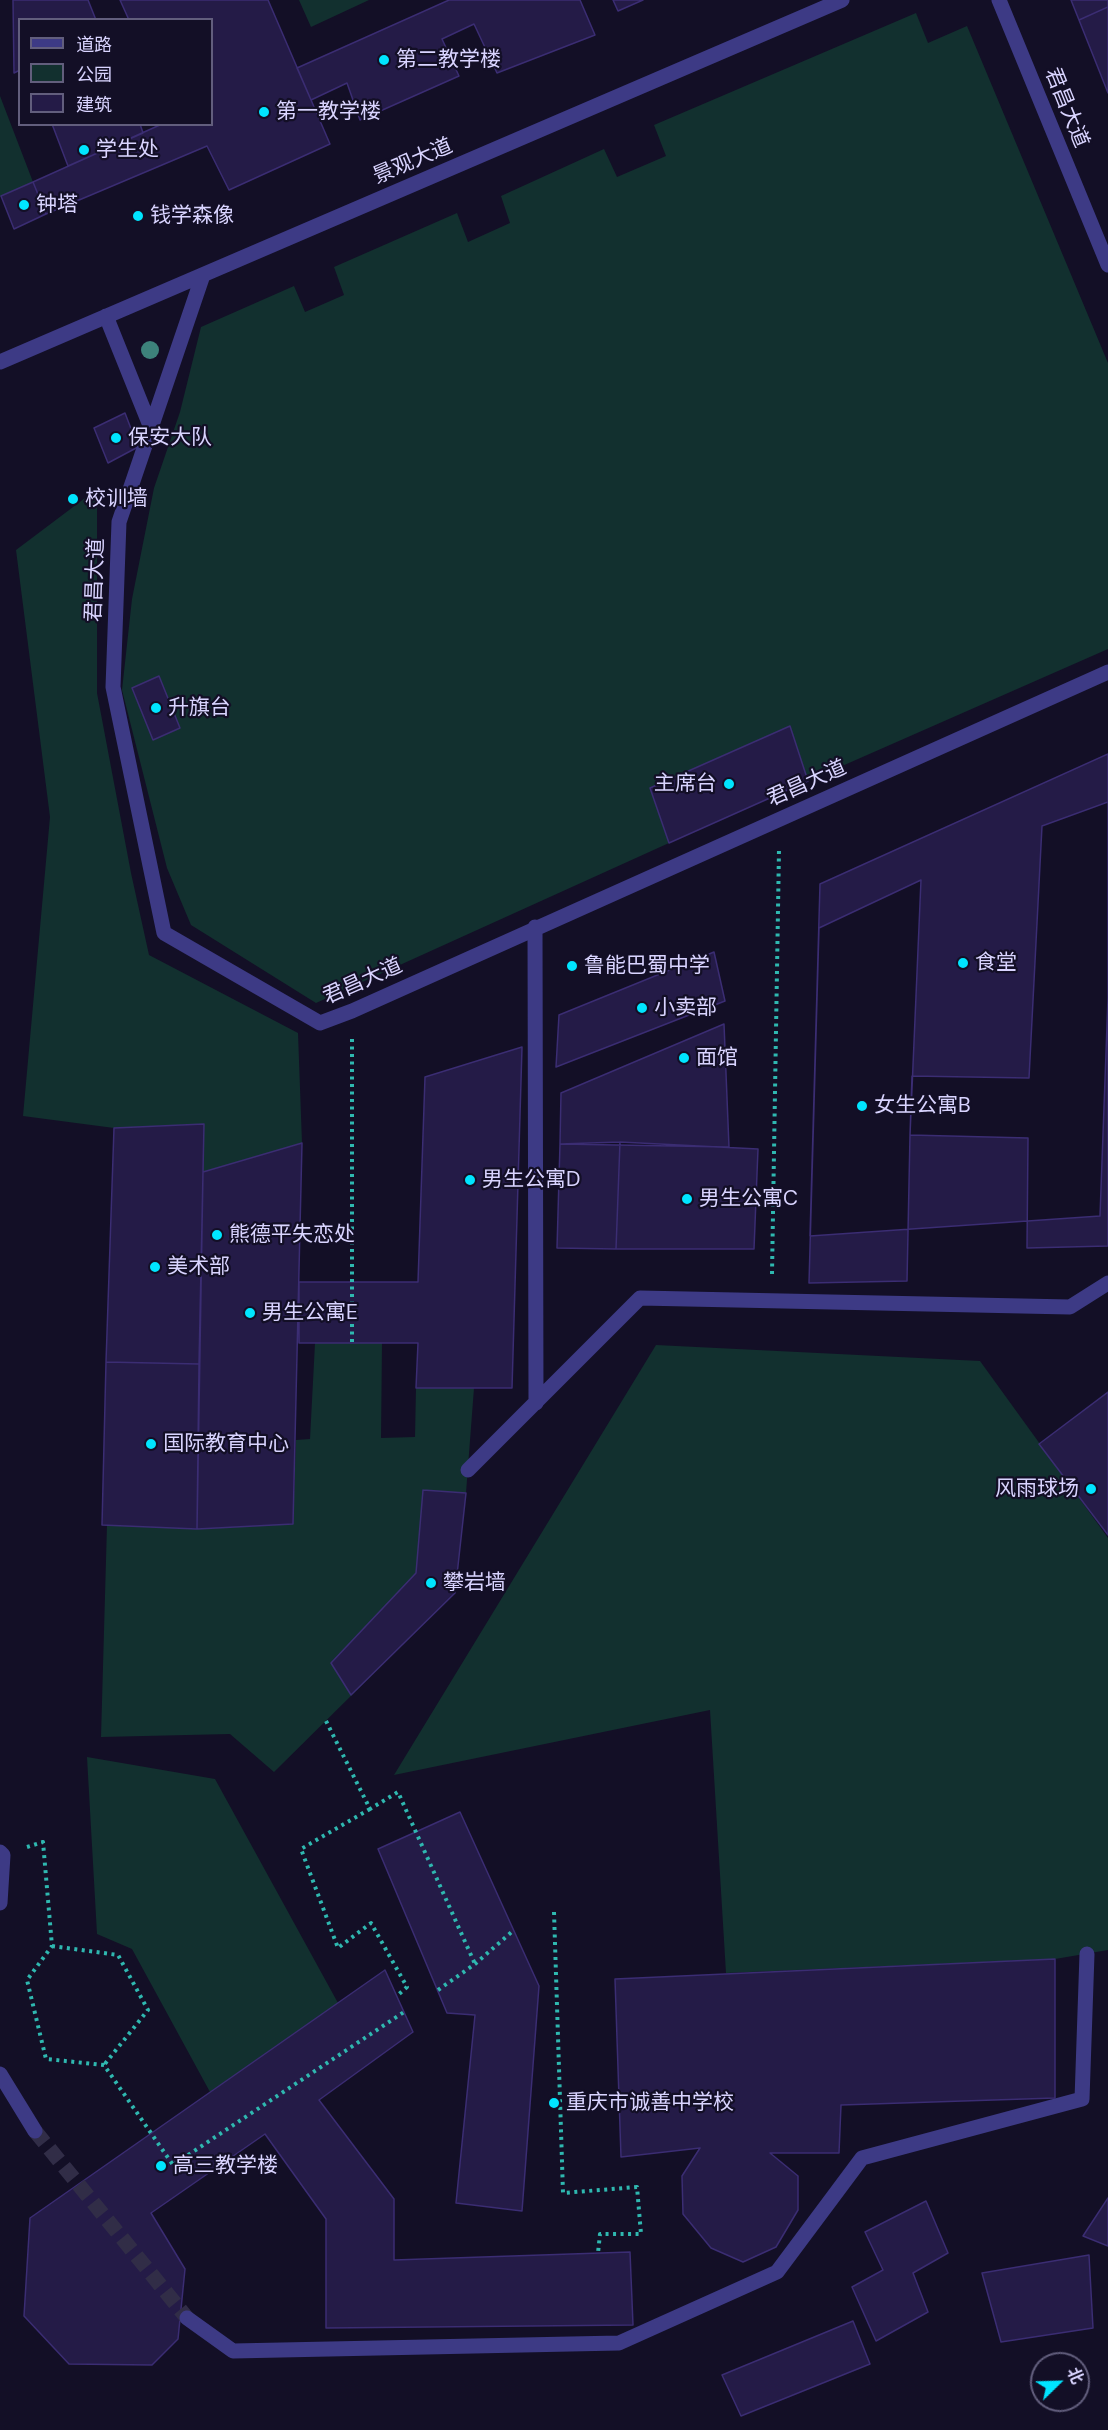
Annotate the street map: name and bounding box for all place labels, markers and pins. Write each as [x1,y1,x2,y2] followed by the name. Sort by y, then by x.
[396,47,501,73] place label: 第二教学楼
[377,53,391,67] marker: 第二教学楼
[276,99,381,125] place label: 第一教学楼
[257,105,271,119] marker: 第一教学楼
[96,137,159,163] place label: 学生处
[77,143,91,157] marker: 学生处
[36,192,78,218] place label: 钟塔
[17,198,31,212] marker: 钟塔
[150,203,234,229] place label: 钱学森像
[131,209,145,223] marker: 钱学森像
[128,425,212,451] place label: 保安大队
[109,431,123,445] marker: 保安大队
[85,486,148,512] place label: 校训墙
[66,492,80,506] marker: 校训墙
[168,695,231,721] place label: 升旗台
[149,701,163,715] marker: 升旗台
[654,771,717,797] place label: 主席台
[722,777,736,791] marker: 主席台
[975,950,1017,976] place label: 食堂
[584,953,710,979] place label: 鲁能巴蜀中学
[956,956,970,970] marker: 食堂
[565,959,579,973] marker: 鲁能巴蜀中学
[654,995,717,1021] place label: 小卖部
[635,1001,649,1015] marker: 小卖部
[696,1045,738,1071] place label: 面馆
[677,1051,691,1065] marker: 面馆
[874,1093,971,1119] place label: 女生公寓B
[855,1099,869,1113] marker: 女生公寓B
[482,1167,580,1193] place label: 男生公寓D
[463,1173,477,1187] marker: 男生公寓D
[699,1186,798,1212] place label: 男生公寓C
[680,1192,694,1206] marker: 男生公寓C
[229,1222,355,1248] place label: 熊德平失恋处
[210,1228,224,1242] marker: 熊德平失恋处
[167,1254,230,1280] place label: 美术部
[148,1260,162,1274] marker: 美术部
[262,1300,358,1326] place label: 男生公寓E
[243,1306,257,1320] marker: 男生公寓E
[163,1431,289,1457] place label: 国际教育中心
[144,1437,158,1451] marker: 国际教育中心
[995,1476,1079,1502] place label: 风雨球场
[1084,1482,1098,1496] marker: 风雨球场
[443,1570,506,1596] place label: 攀岩墙
[424,1576,438,1590] marker: 攀岩墙
[566,2090,734,2116] place label: 重庆市诚善中学校
[547,2096,561,2110] marker: 重庆市诚善中学校
[173,2153,278,2179] place label: 高三教学楼
[154,2159,168,2173] marker: 高三教学楼

